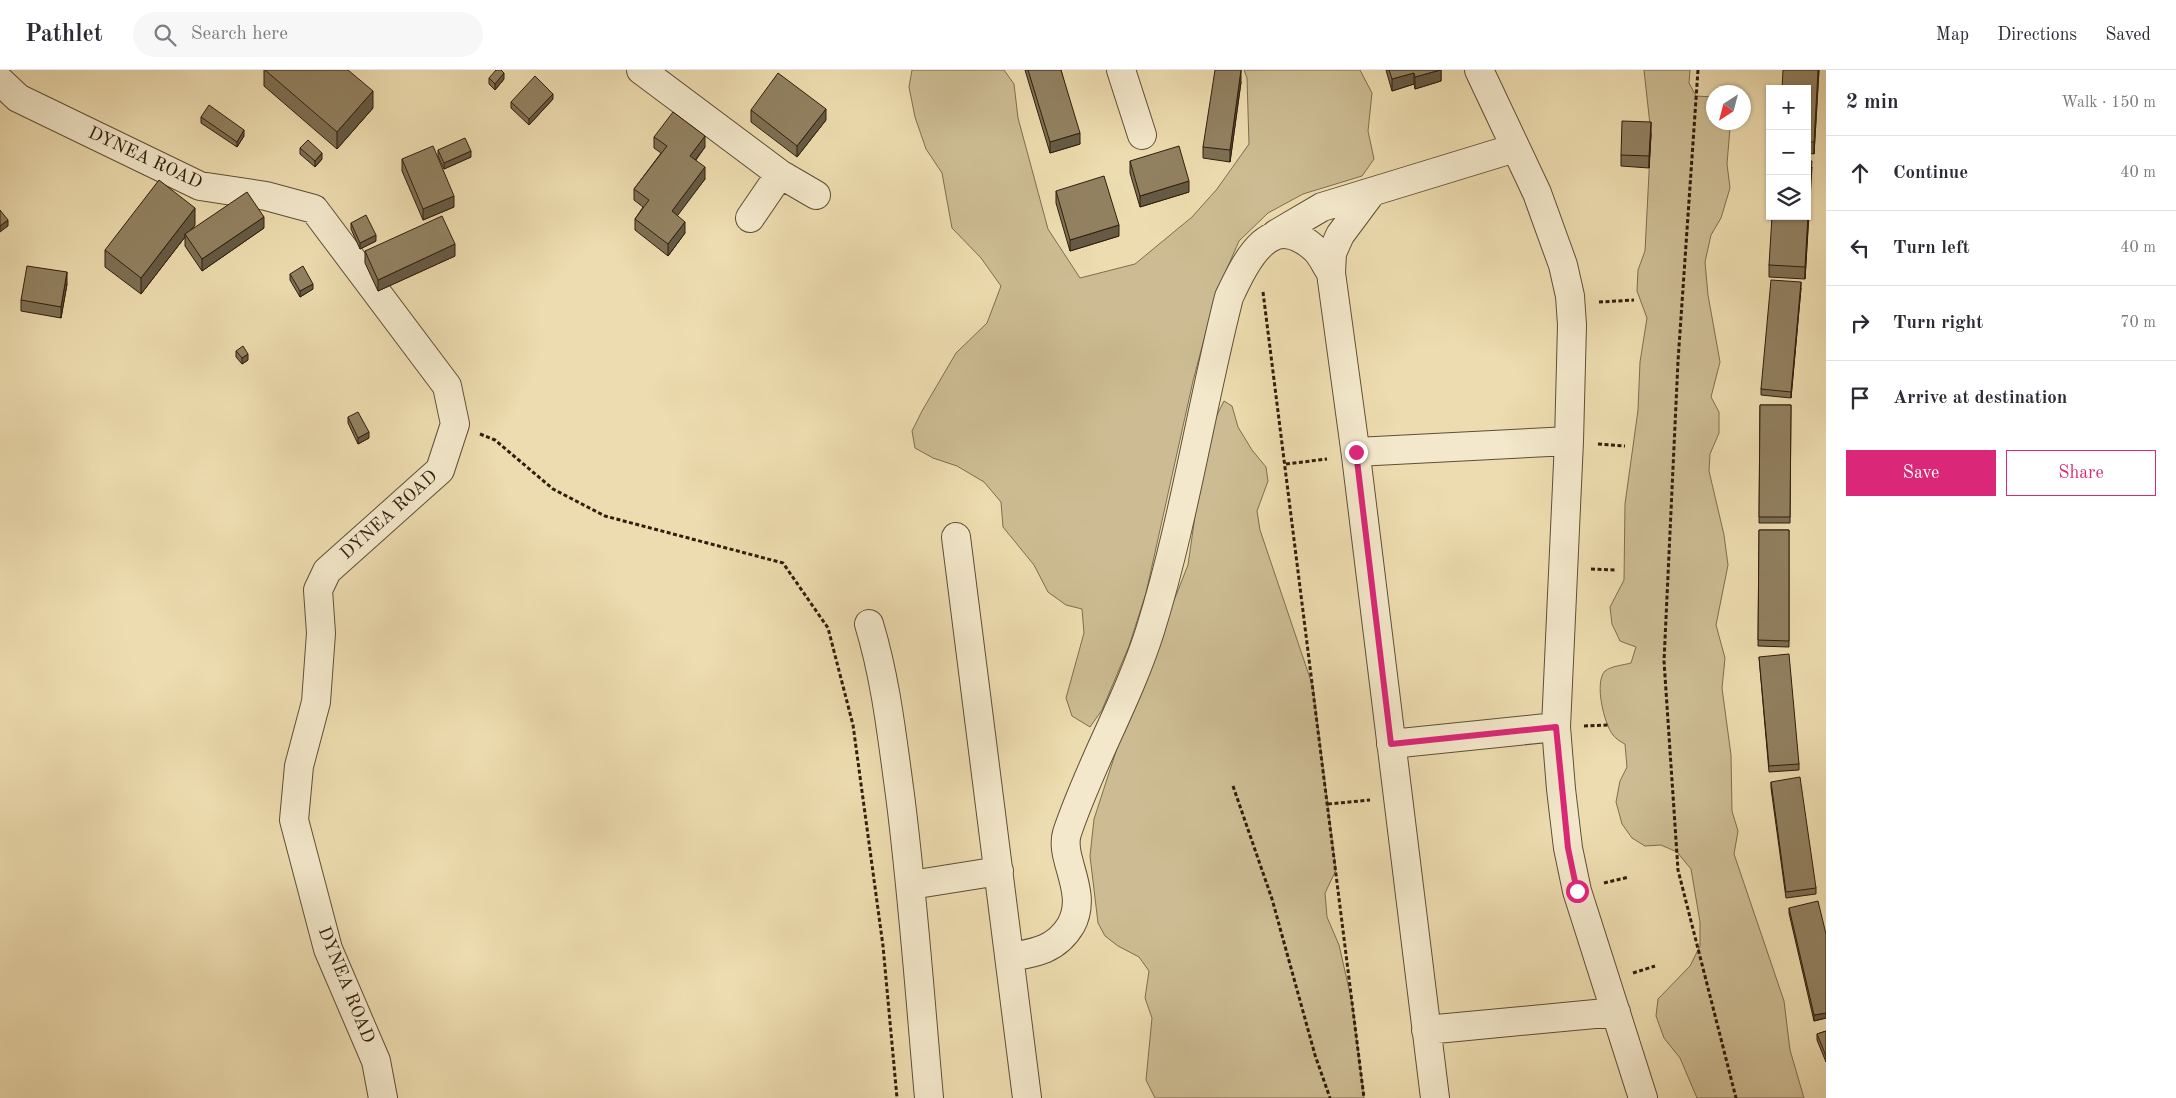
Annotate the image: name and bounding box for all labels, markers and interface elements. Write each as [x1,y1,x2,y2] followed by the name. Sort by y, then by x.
[133,12,483,57] search box
[151,21,179,49] icon: search
[25,23,103,47] text: Pathlet
[191,25,288,44] text: Search here
[1936,26,1969,44] text: Map
[1997,26,2077,44] text: Directions
[2105,26,2151,44] text: Saved
[1706,85,1751,130] north arrow
[1766,85,1811,220] map controls
[1766,85,1811,130] button: +
[1846,92,1899,113] text: 2 min
[2061,95,2156,111] text: Walk · 150 m
[85,124,205,192] street label: DYNEA ROAD
[1766,130,1811,175] button: −
[1846,159,1874,187] icon: ahead
[1893,164,1968,183] text: Continue
[2120,165,2156,181] text: 40 m
[1766,175,1811,220] button: layers
[1846,234,1874,262] icon: left
[1893,239,1970,258] text: Turn left
[2120,240,2156,256] text: 40 m
[1846,309,1874,337] icon: right
[1893,314,1983,333] text: Turn right
[2120,315,2156,331] text: 70 m
[1846,384,1874,412] icon: arrive
[1893,389,2067,408] text: Arrive at destination
[1345,441,1368,464] route end
[1846,450,1996,496] button: Save
[2006,450,2156,496] button: Share
[337,467,441,563] street label: DYNEA ROAD
[1566,880,1589,903] route start
[315,924,377,1046] street label: DYNEA ROAD

